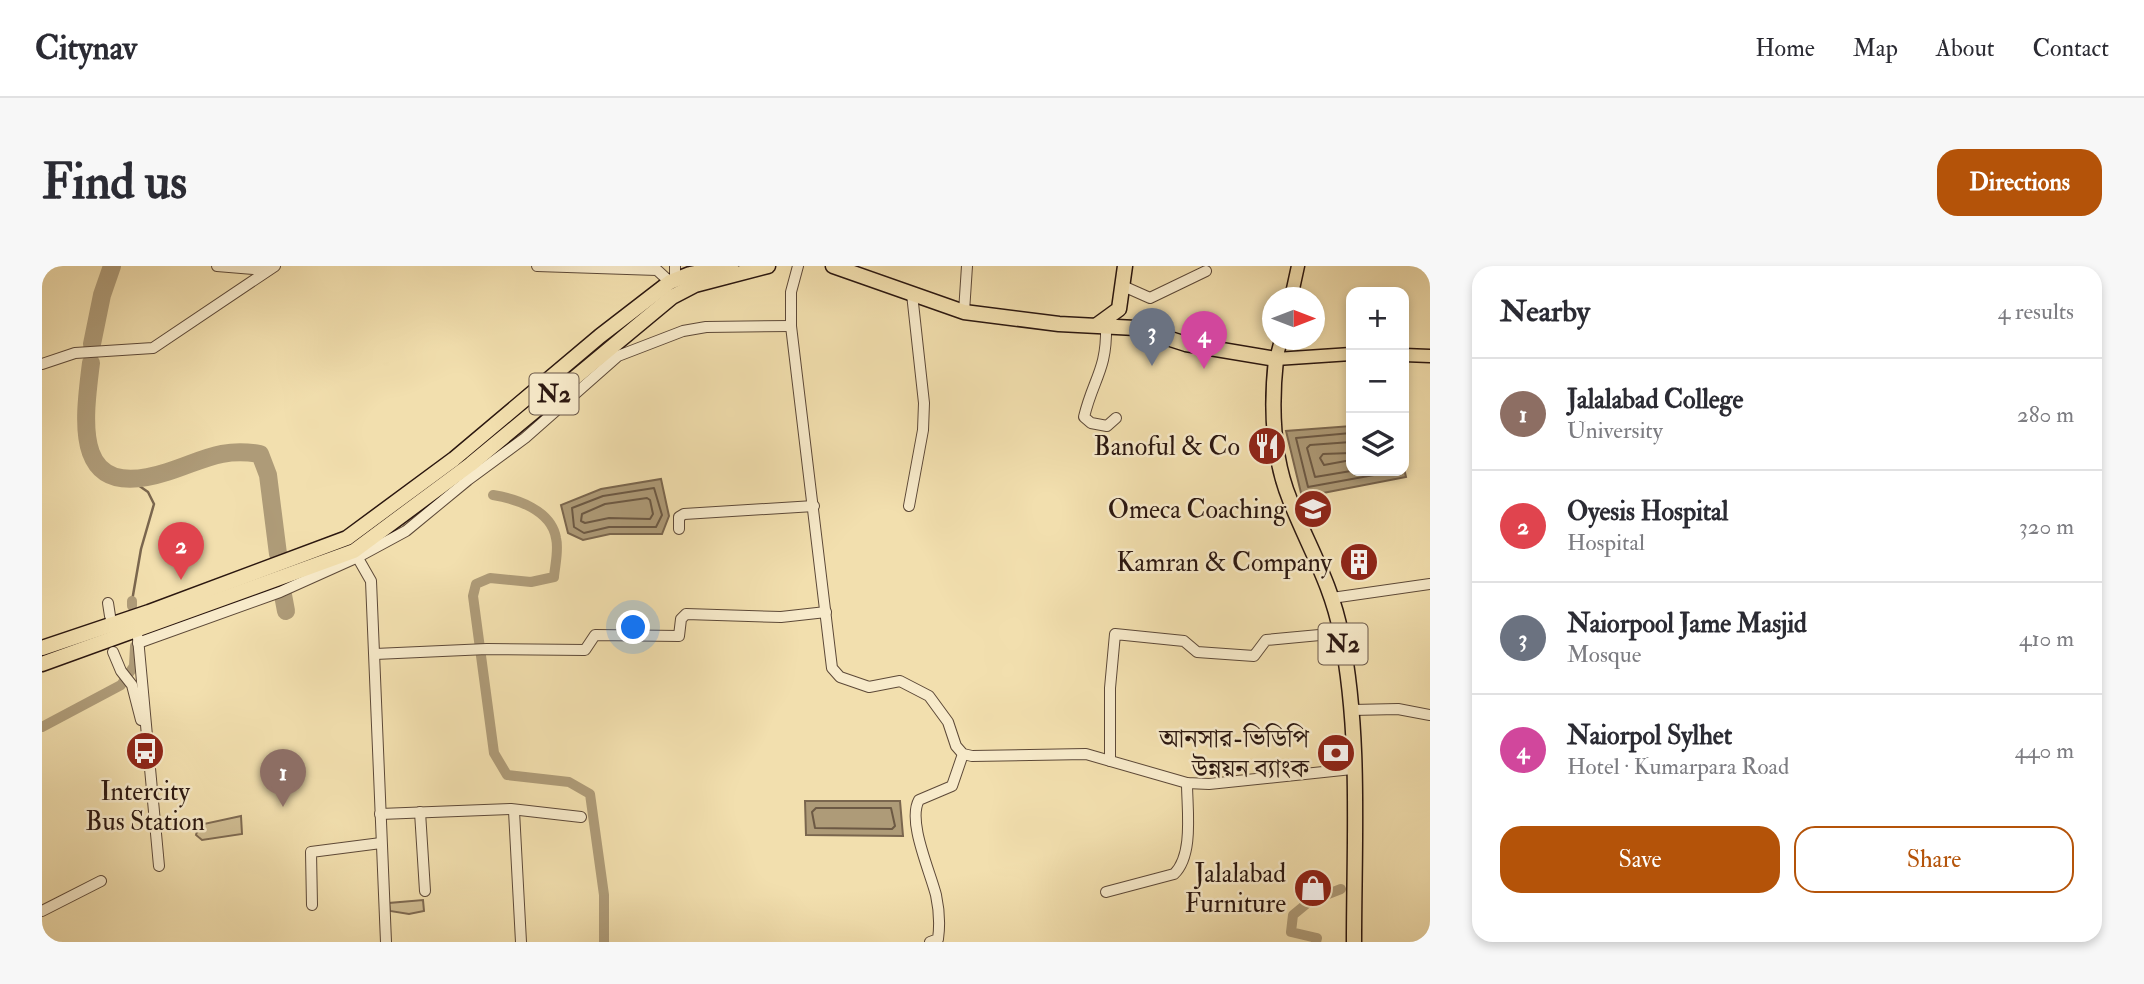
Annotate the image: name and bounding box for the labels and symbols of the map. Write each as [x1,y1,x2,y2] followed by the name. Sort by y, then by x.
[1262,287,1325,350] north arrow
[1129,308,1175,366] pin: 3
[1181,311,1227,369] pin: 4
[530,373,578,414] road number: N2
[1246,425,1288,467] restaurant icon: Banoful & Co
[1094,431,1240,463] place label: Banoful & Co
[1292,488,1334,530] school or university icon: Omeca Coaching
[1108,494,1287,526] place label: Omeca Coaching
[158,522,204,580] pin: 2
[1338,541,1380,583] building icon: Kamran & Company
[1116,547,1333,580] place label: Kamran & Company
[616,610,650,644] your location
[1318,624,1368,664] road number: N2
[1158,723,1311,785] place label: আনসার-ভিডিপি উন্নয়ন ব্যাংক
[124,730,166,772] bus stop icon: Intercity Bus Station
[1315,732,1357,774] bank icon: আনসার-ভিডিপি উন্নয়ন ব্যাংক
[260,749,306,807] pin: 1
[85,776,205,838] place label: Intercity Bus Station
[1185,858,1286,920] place label: Jalalabad Furniture
[1292,867,1334,909] shop icon: Jalalabad Furniture

